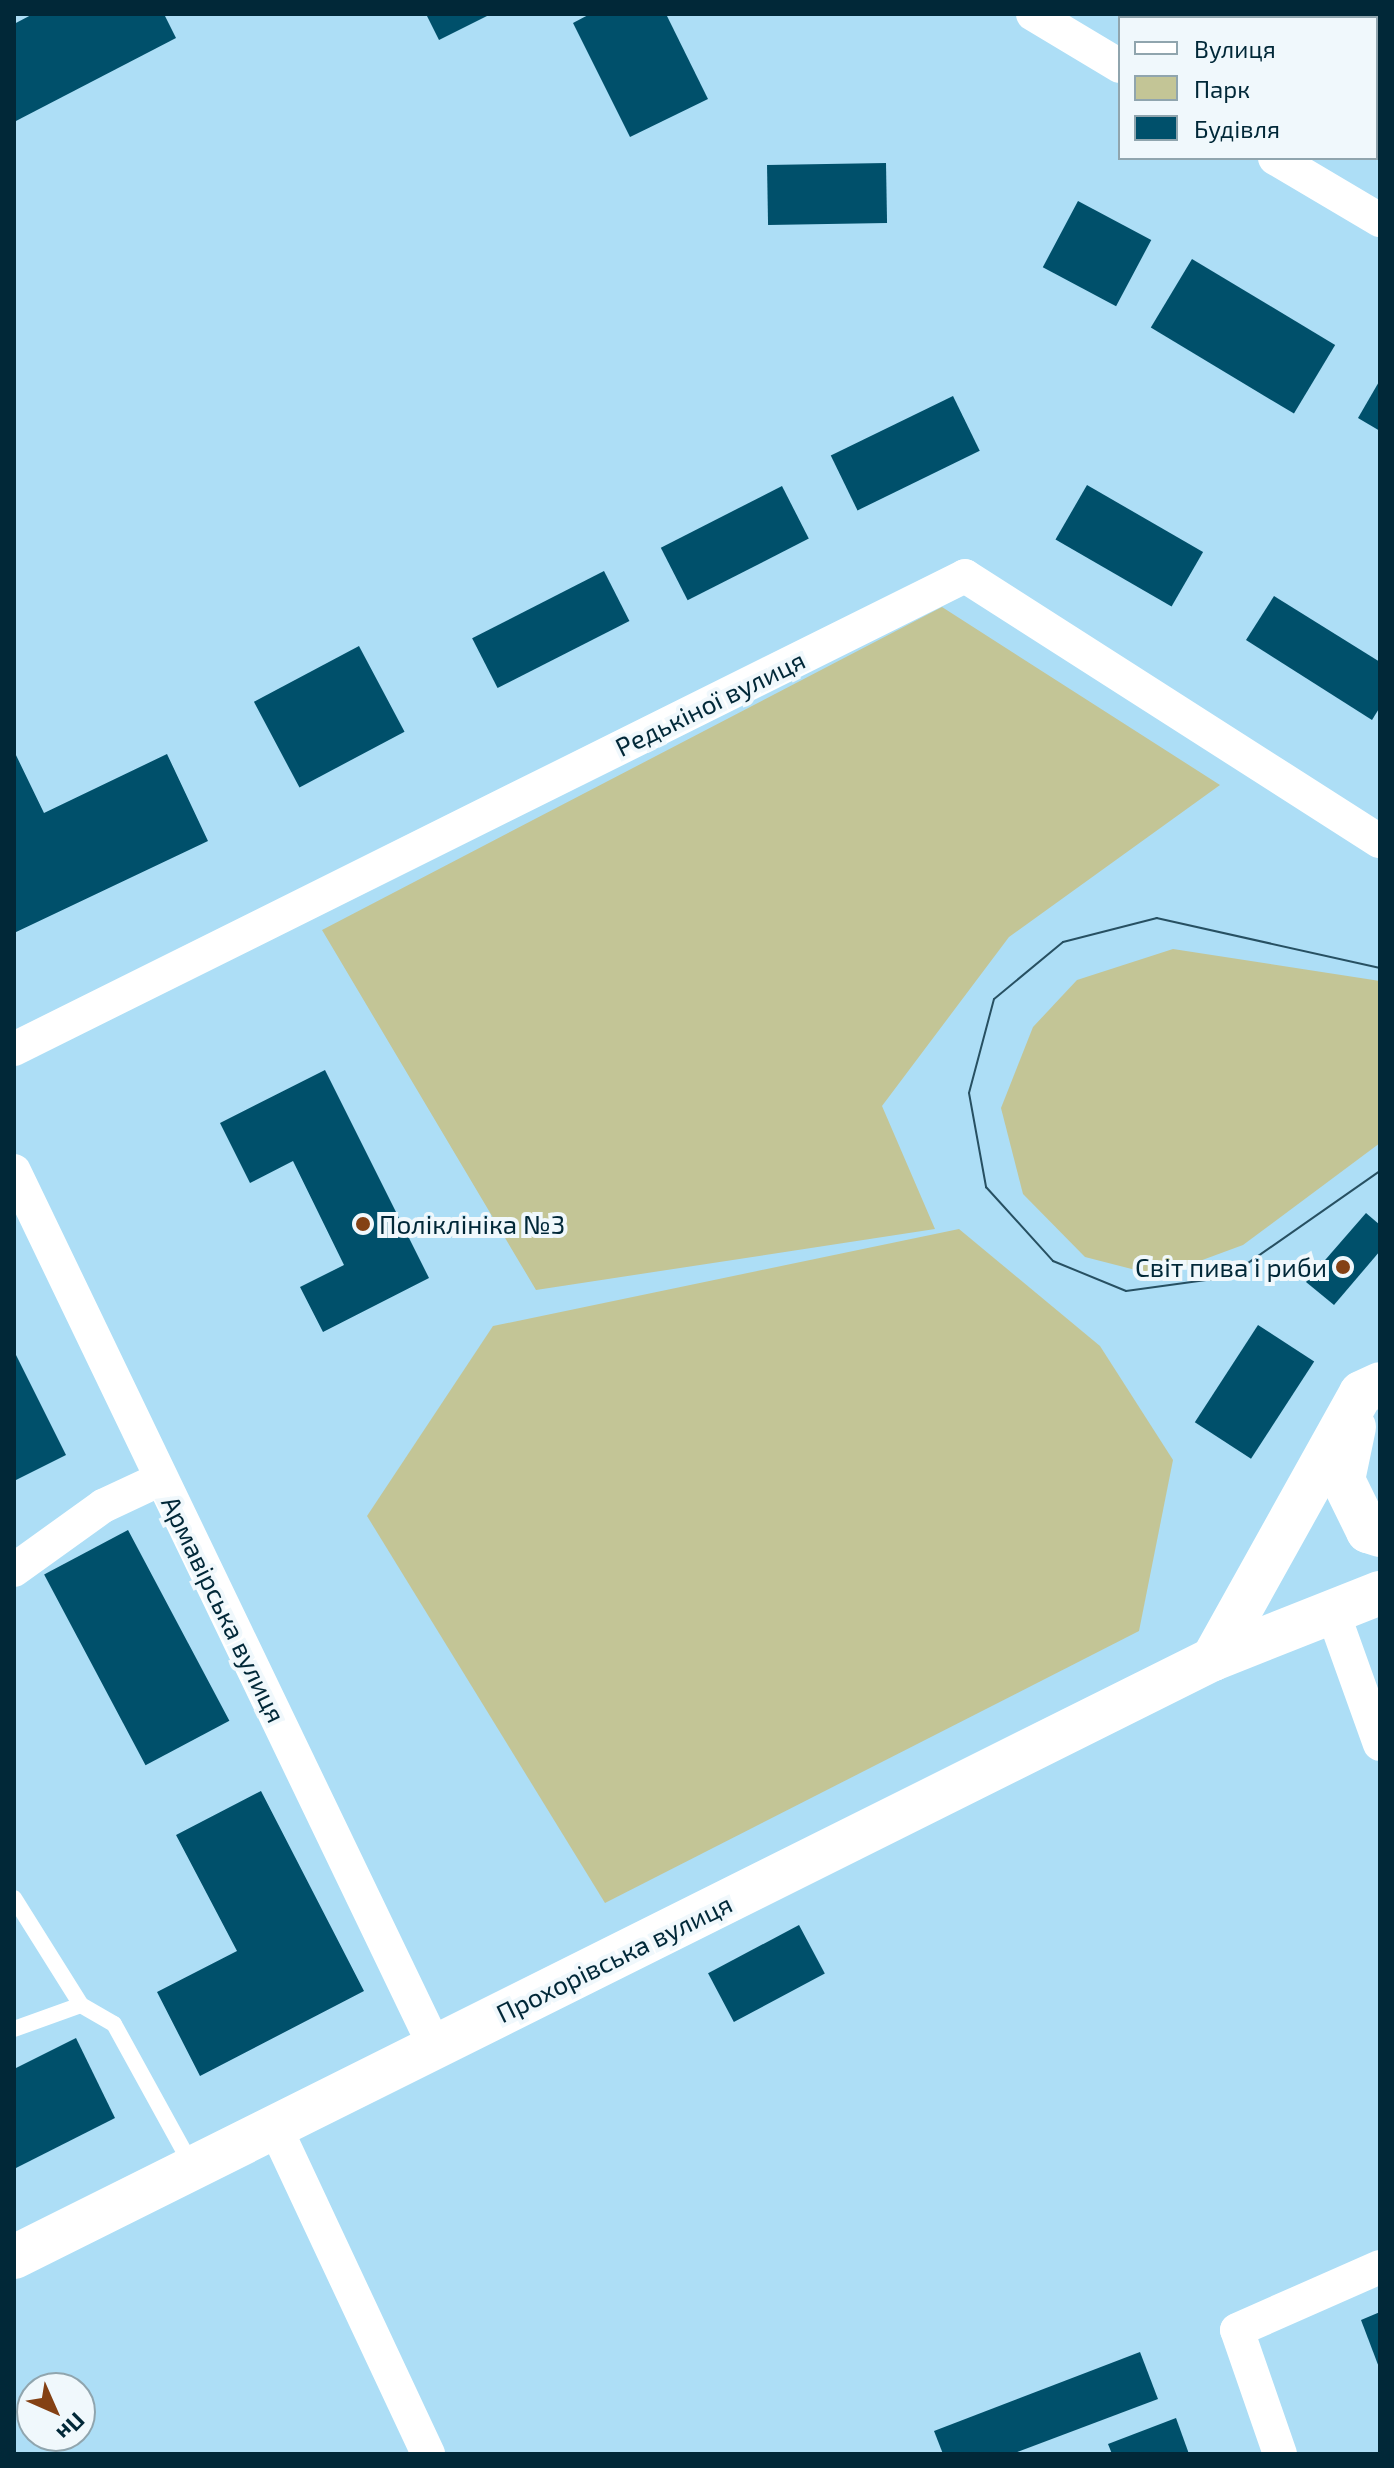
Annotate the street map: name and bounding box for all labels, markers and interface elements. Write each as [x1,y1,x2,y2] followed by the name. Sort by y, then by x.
[1118,16,1378,160] legend
[1194,34,1276,63] text: Вулиця
[1194,74,1250,103] text: Парк
[1194,114,1280,143] text: Будівля
[610,644,810,762] street label: Редькіної вулиця
[379,1208,565,1240] place label: Поліклініка №3
[354,1215,372,1233] marker: Поліклініка №3
[1135,1251,1327,1283] place label: Світ пива і риби
[1334,1258,1352,1276] marker: Світ пива і риби
[156,1491,292,1727] street label: Армавірська вулиця
[491,1887,737,2029] street label: Прохорівська вулиця
[16,2372,96,2452] north arrow
[52,2408,91,2447] text: Пн

